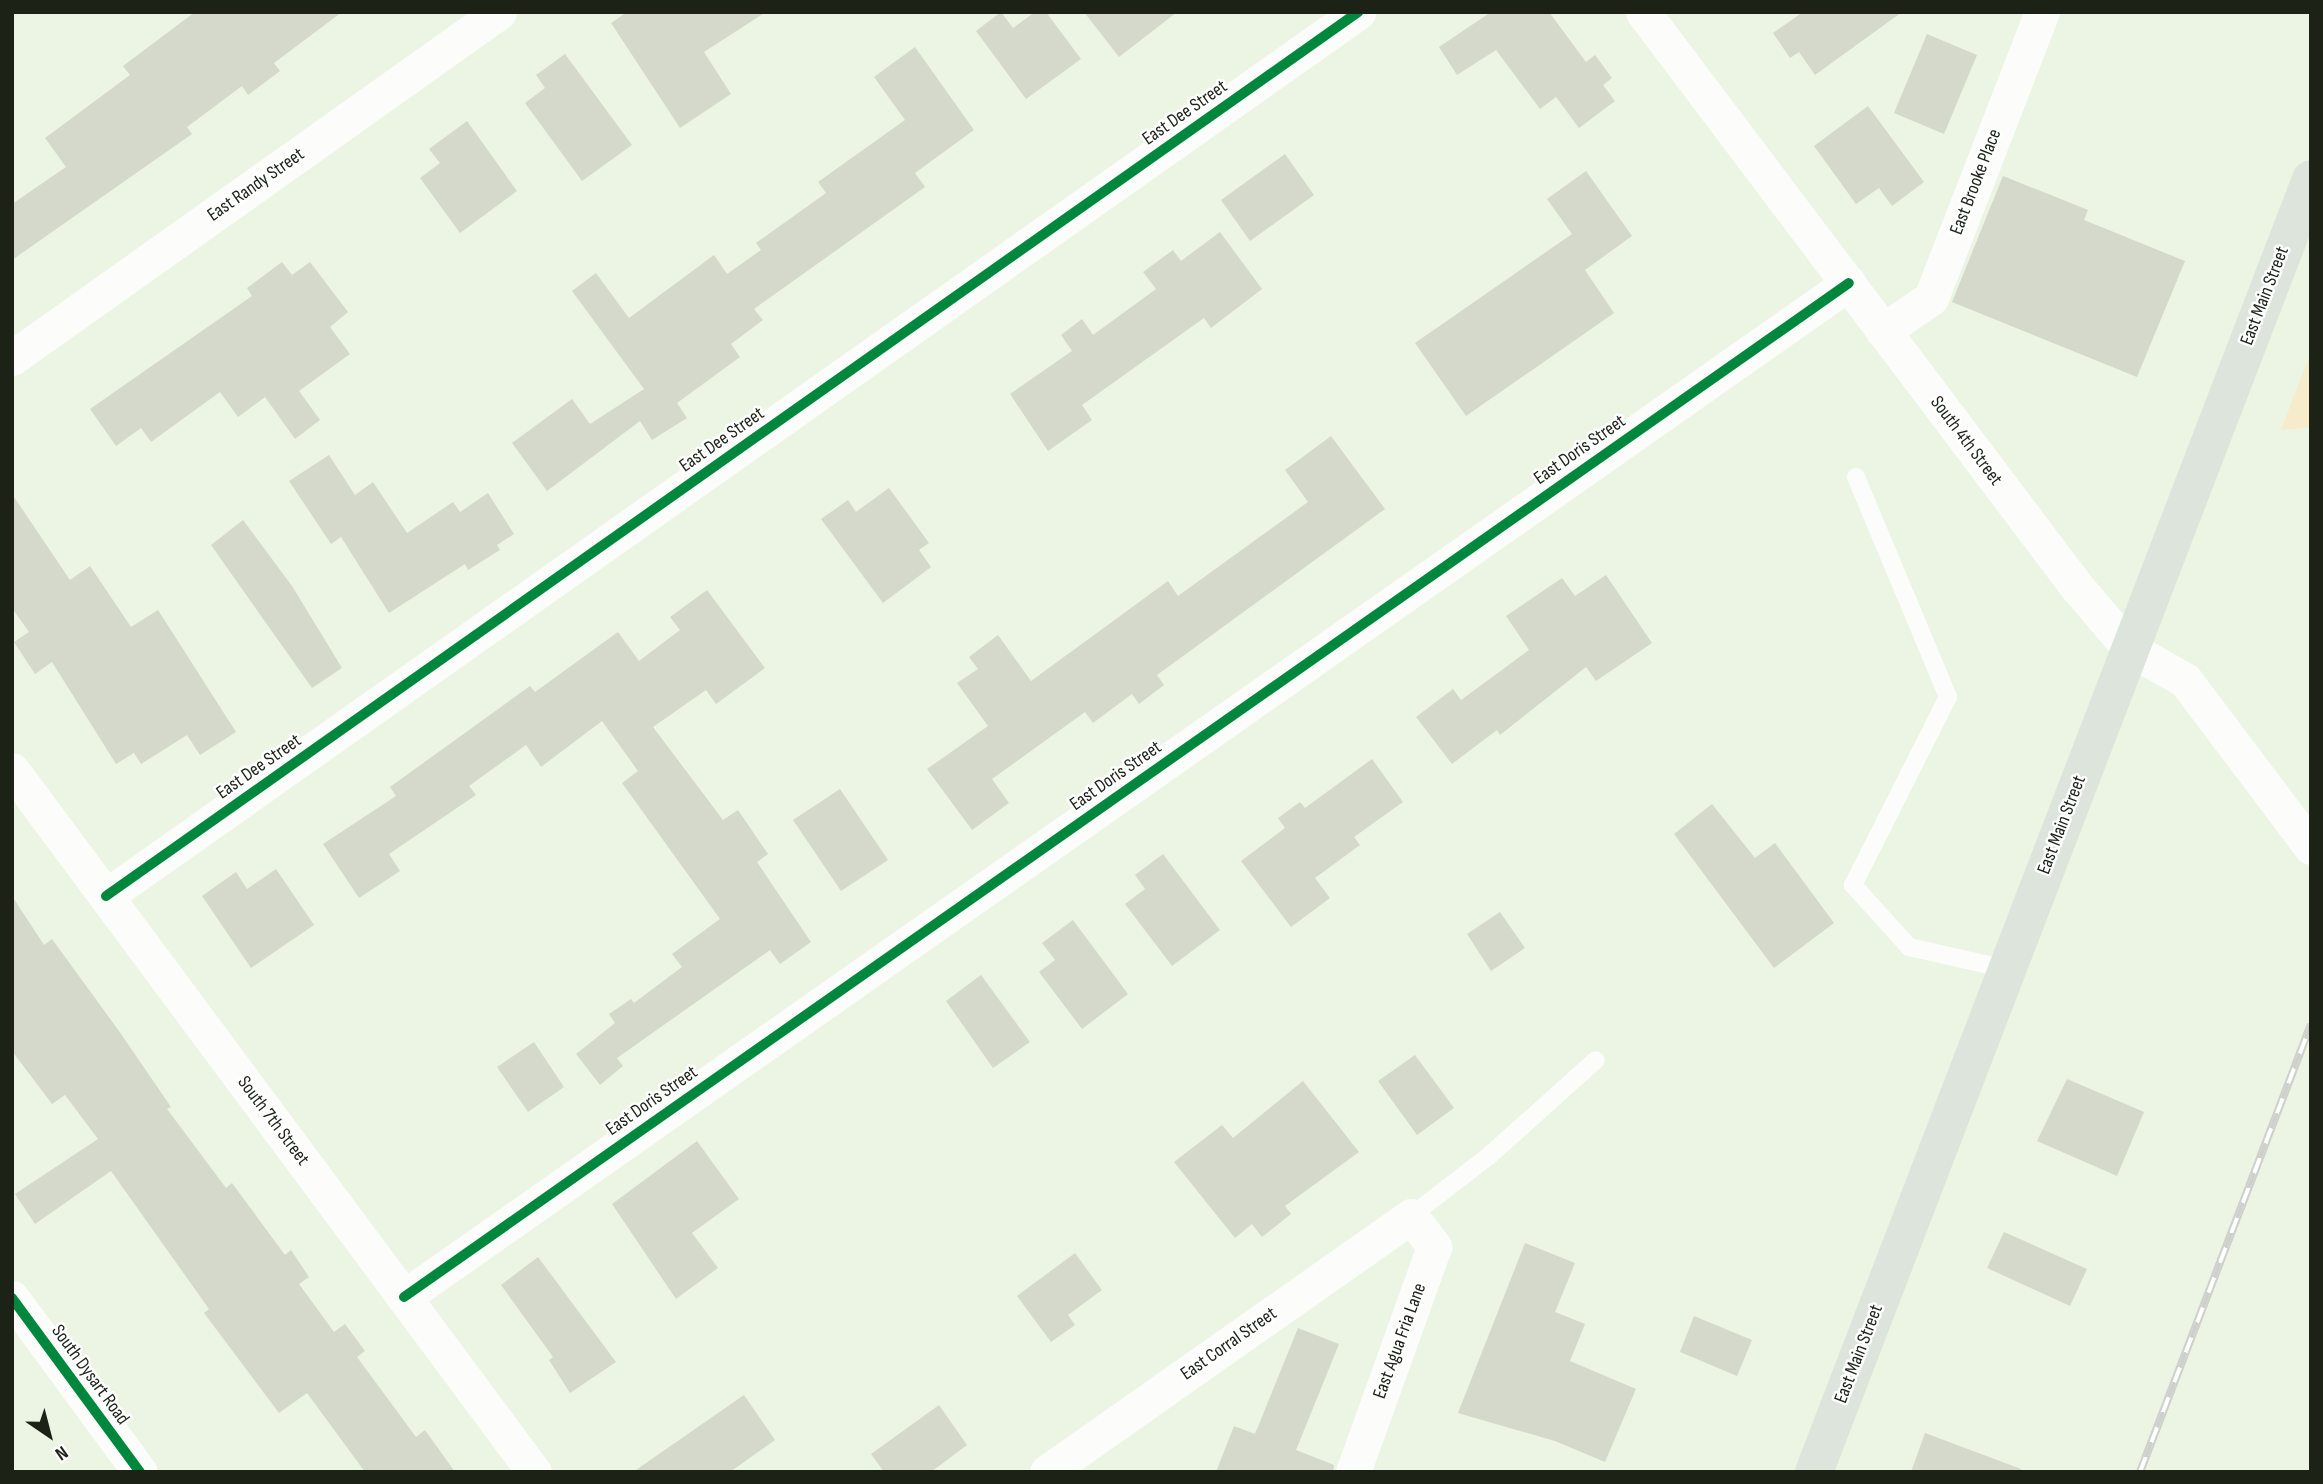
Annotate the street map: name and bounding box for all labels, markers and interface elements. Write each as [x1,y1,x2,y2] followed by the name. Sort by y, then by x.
[1138,75,1232,151] street label: East Dee Street
[1945,126,2007,238] street label: East Brooke Place
[203,143,309,227] street label: East Randy Street
[2236,243,2294,349] street label: East Main Street
[1925,392,2007,490] street label: South 4th Street
[675,402,769,478] street label: East Dee Street
[1530,410,1630,490] street label: East Doris Street
[212,729,306,805] street label: East Dee Street
[1066,736,1166,816] street label: East Doris Street
[2033,772,2091,878] street label: East Main Street
[602,1061,702,1141] street label: East Doris Street
[232,1072,314,1170] street label: South 7th Street
[1369,1280,1431,1402] street label: East Agua Fria Lane
[1830,1301,1888,1407] street label: East Main Street
[1177,1303,1281,1385] street label: East Corral Street
[46,1321,134,1429] street label: South Dysart Road
[14,1400,84,1470] north arrow
[51,1440,72,1465] text: N

